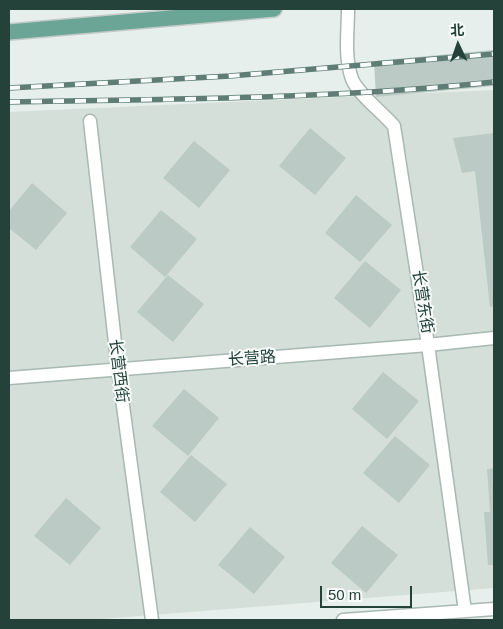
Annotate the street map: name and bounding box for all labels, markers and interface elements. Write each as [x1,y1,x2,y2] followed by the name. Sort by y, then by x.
[433,20,483,70] north arrow
[450,22,465,38] text: 北
[408,269,436,335] street label: 长营东街
[105,338,131,404] street label: 长营西街
[227,348,277,370] street label: 长营路
[323,576,416,608] scale bar
[328,586,361,603] text: 50 m

